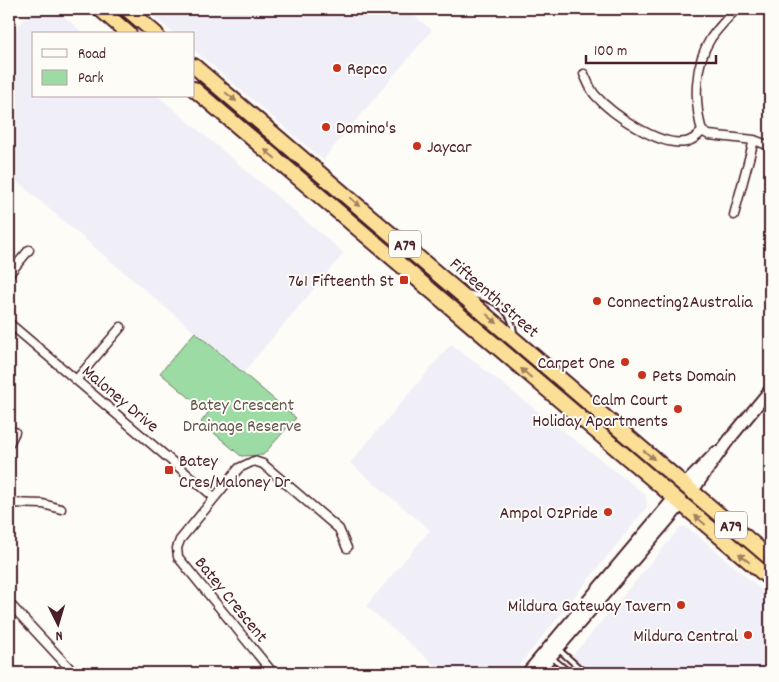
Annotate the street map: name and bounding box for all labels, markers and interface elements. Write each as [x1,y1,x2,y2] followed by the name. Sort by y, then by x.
[32,32,195,98] legend
[586,32,716,64] scale bar
[594,41,627,63] text: 100 m
[78,44,106,66] text: Road
[347,58,387,83] place label: Repco
[331,62,343,74] marker: Repco
[78,68,104,90] text: Park
[224,92,237,103] one-way arrow
[336,117,396,142] place label: Domino's
[320,121,332,133] marker: Domino's
[427,136,472,161] place label: Jaycar
[411,140,423,152] marker: Jaycar
[264,148,277,159] one-way arrow
[348,197,361,208] one-way arrow
[389,230,421,258] road number: A79
[443,253,544,345] street label: Fifteenth Street
[288,270,394,295] place label: 761 Fifteenth St
[398,274,410,286] marker: 761 Fifteenth St
[607,291,753,316] place label: Connecting2Australia
[591,295,603,307] marker: Connecting2Australia
[486,313,498,324] one-way arrow
[537,352,615,377] place label: Carpet One
[619,356,631,368] marker: Carpet One
[75,360,163,440] street label: Maloney Drive
[652,365,736,390] place label: Pets Domain
[520,368,533,379] one-way arrow
[636,369,648,381] marker: Pets Domain
[532,389,668,435] place label: Calm Court Holiday Apartments
[183,394,301,440] park label: Batey Crescent Drainage Reserve
[672,403,684,415] marker: Calm Court Holiday Apartments
[179,450,290,496] place label: Batey Cres/Maloney Dr
[642,450,655,461] one-way arrow
[163,464,175,476] marker: Batey Cres/Maloney Dr
[499,502,598,527] place label: Ampol OzPride
[602,506,614,518] marker: Ampol OzPride
[715,512,747,538] road number: A79
[695,514,707,526] one-way arrow
[188,552,273,649] street label: Batey Crescent
[738,552,751,563] one-way arrow
[508,595,671,620] place label: Mildura Gateway Tavern
[675,599,687,611] marker: Mildura Gateway Tavern
[32,600,82,650] north arrow
[55,625,63,645] text: N
[633,625,739,650] place label: Mildura Central
[742,629,754,641] marker: Mildura Central

